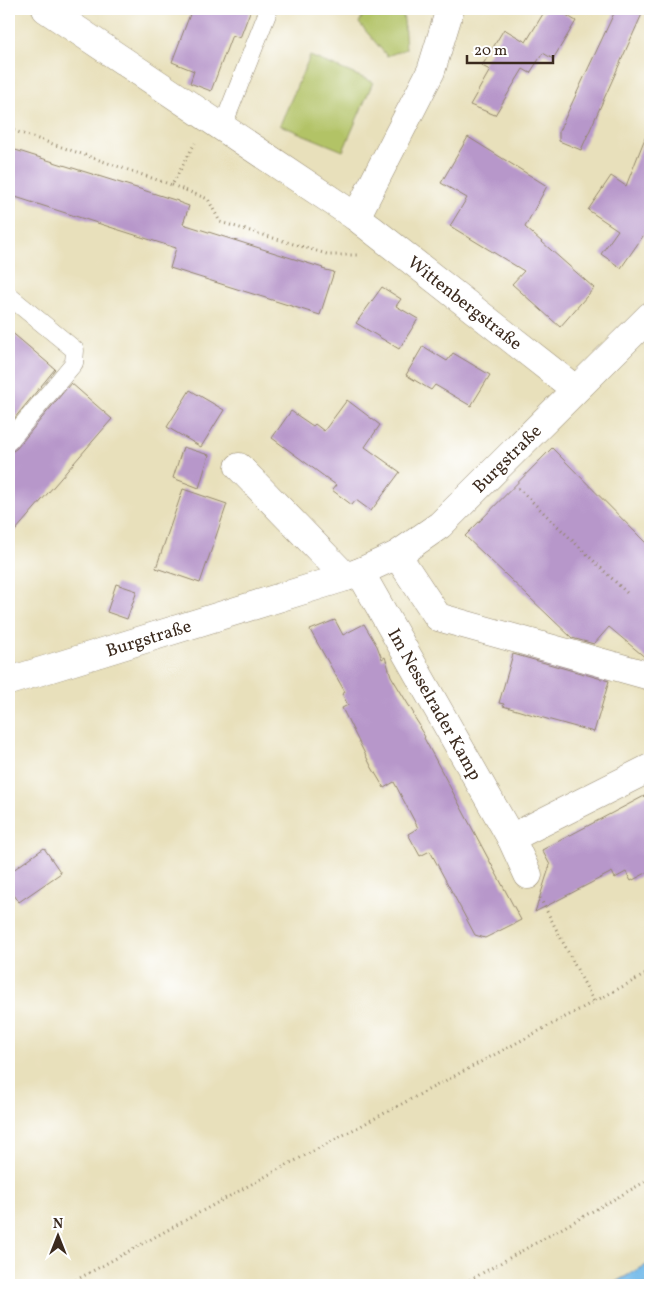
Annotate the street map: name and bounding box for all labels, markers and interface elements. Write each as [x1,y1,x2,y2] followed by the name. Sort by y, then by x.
[467,32,553,64] scale bar
[474,41,507,62] text: 20 m
[402,251,527,357] street label: Wittenbergstraße
[468,420,548,499] street label: Burgstraße
[103,614,195,664] street label: Burgstraße
[381,624,487,785] street label: Im Nesselrader Kamp
[32,1212,82,1262] north arrow
[53,1215,63,1234] text: N

